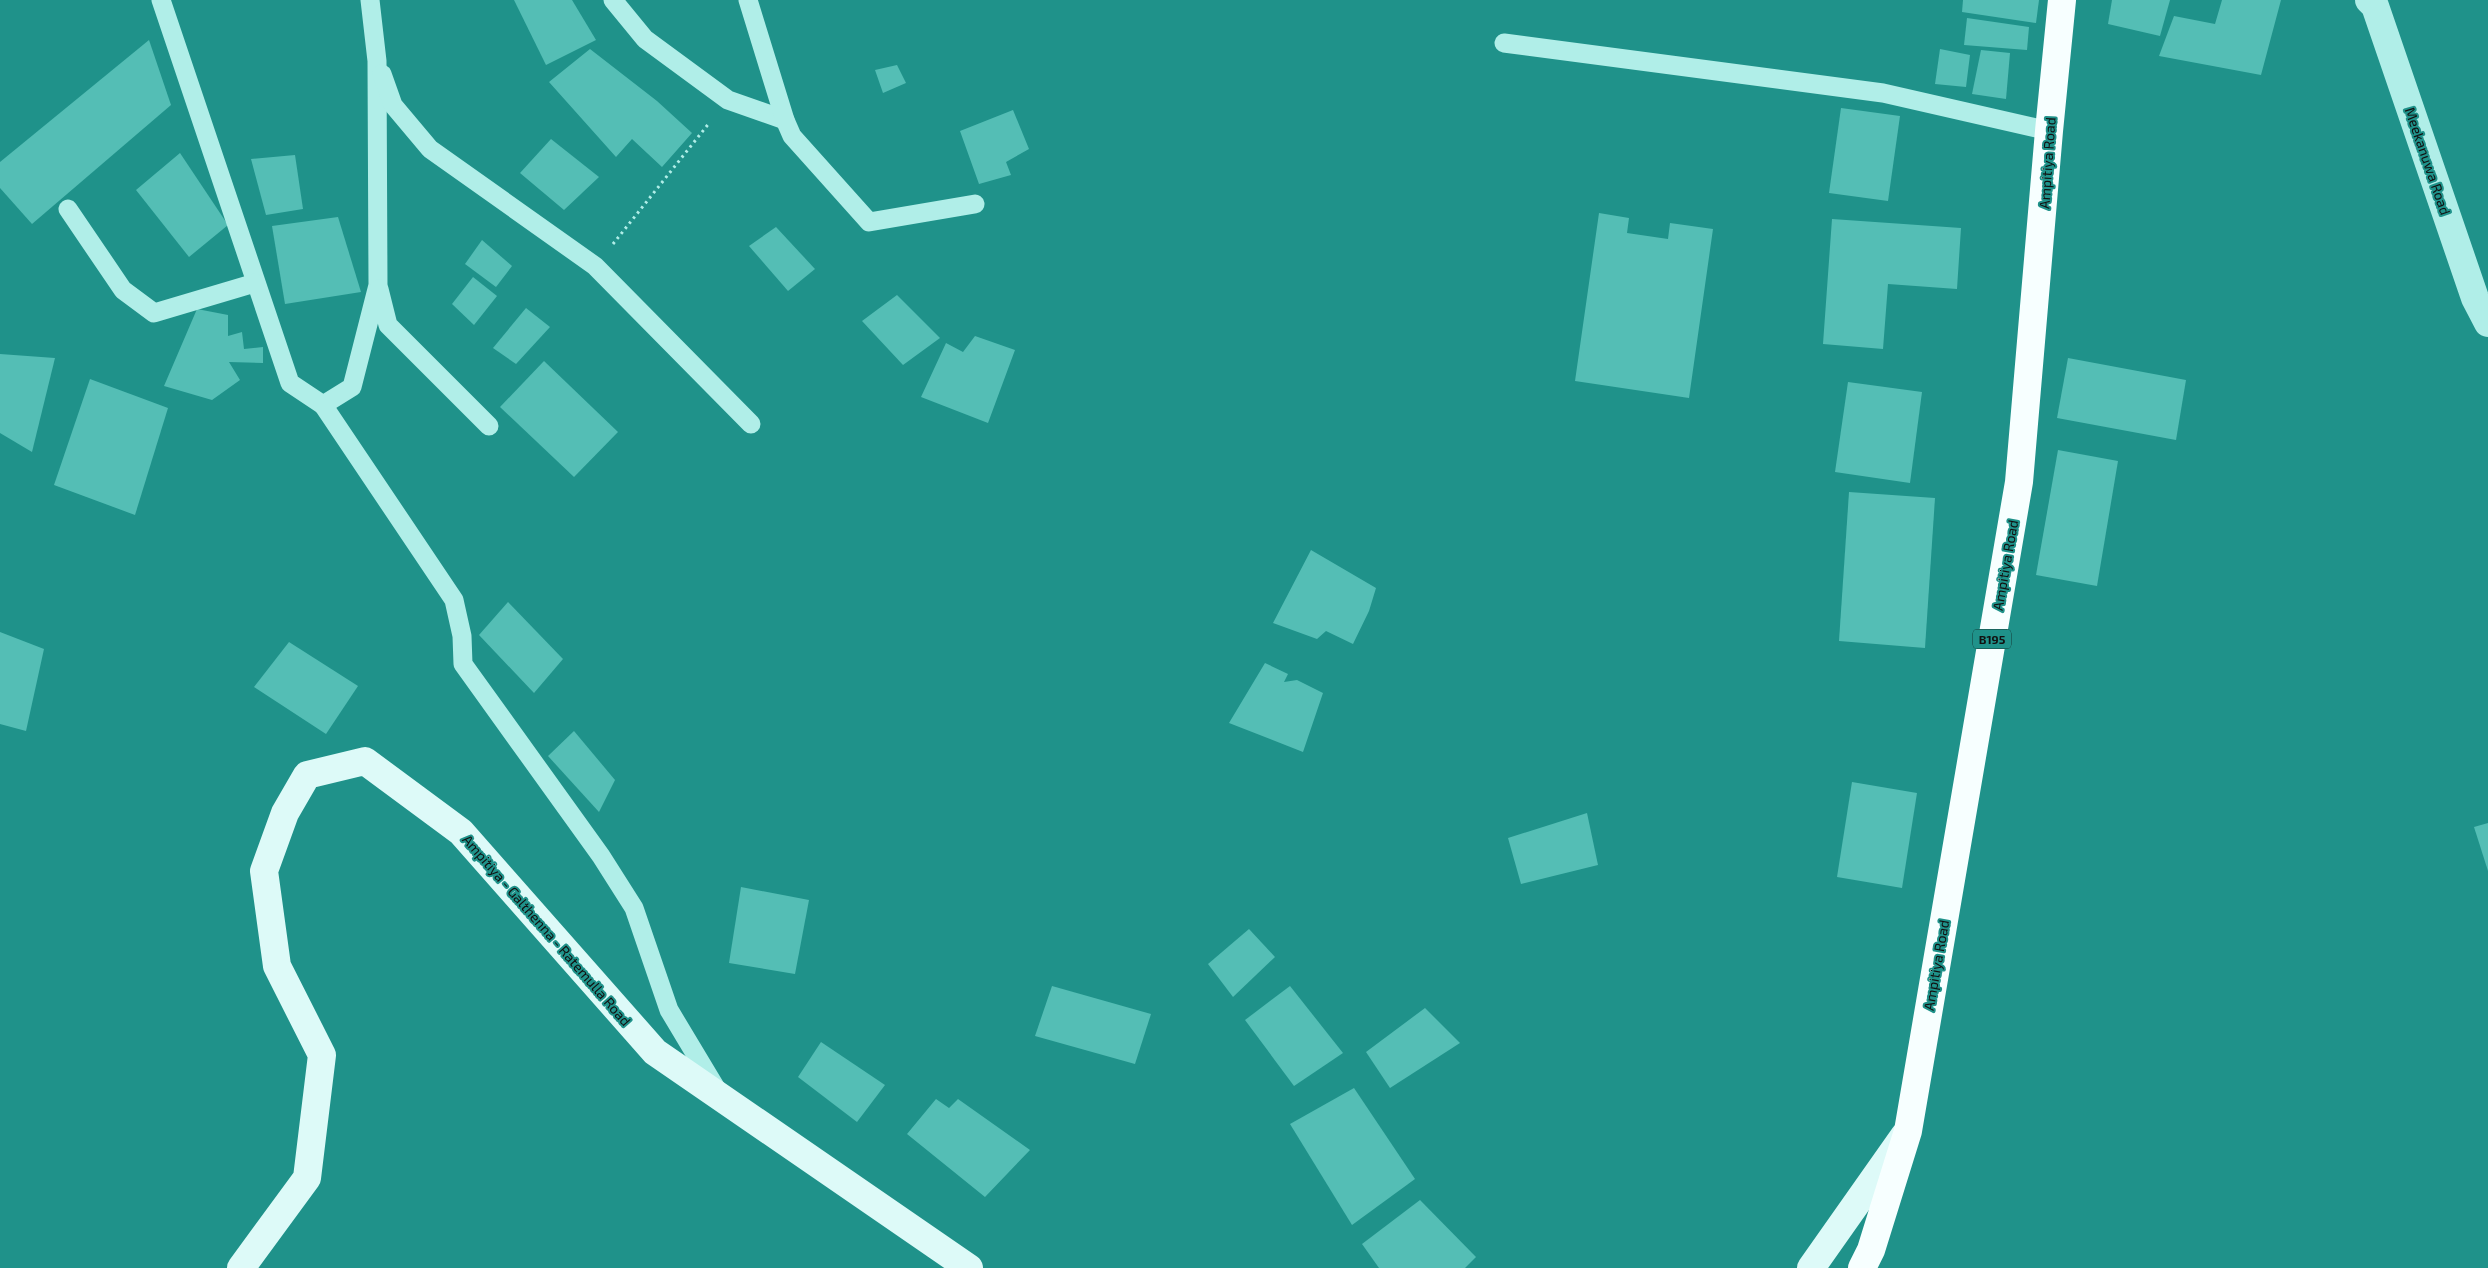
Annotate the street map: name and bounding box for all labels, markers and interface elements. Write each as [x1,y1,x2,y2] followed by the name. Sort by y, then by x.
[2402,105,2454,217] street label: Meekanuwa Road
[2035,117,2059,209] street label: Ampitiya Road
[1989,518,2021,612] street label: Ampitiya Road
[1973,630,2011,648] road number: B195
[459,831,635,1029] street label: Ampitiya - Galthenna - Ratemulla Road
[1920,918,1952,1012] street label: Ampitiya Road

